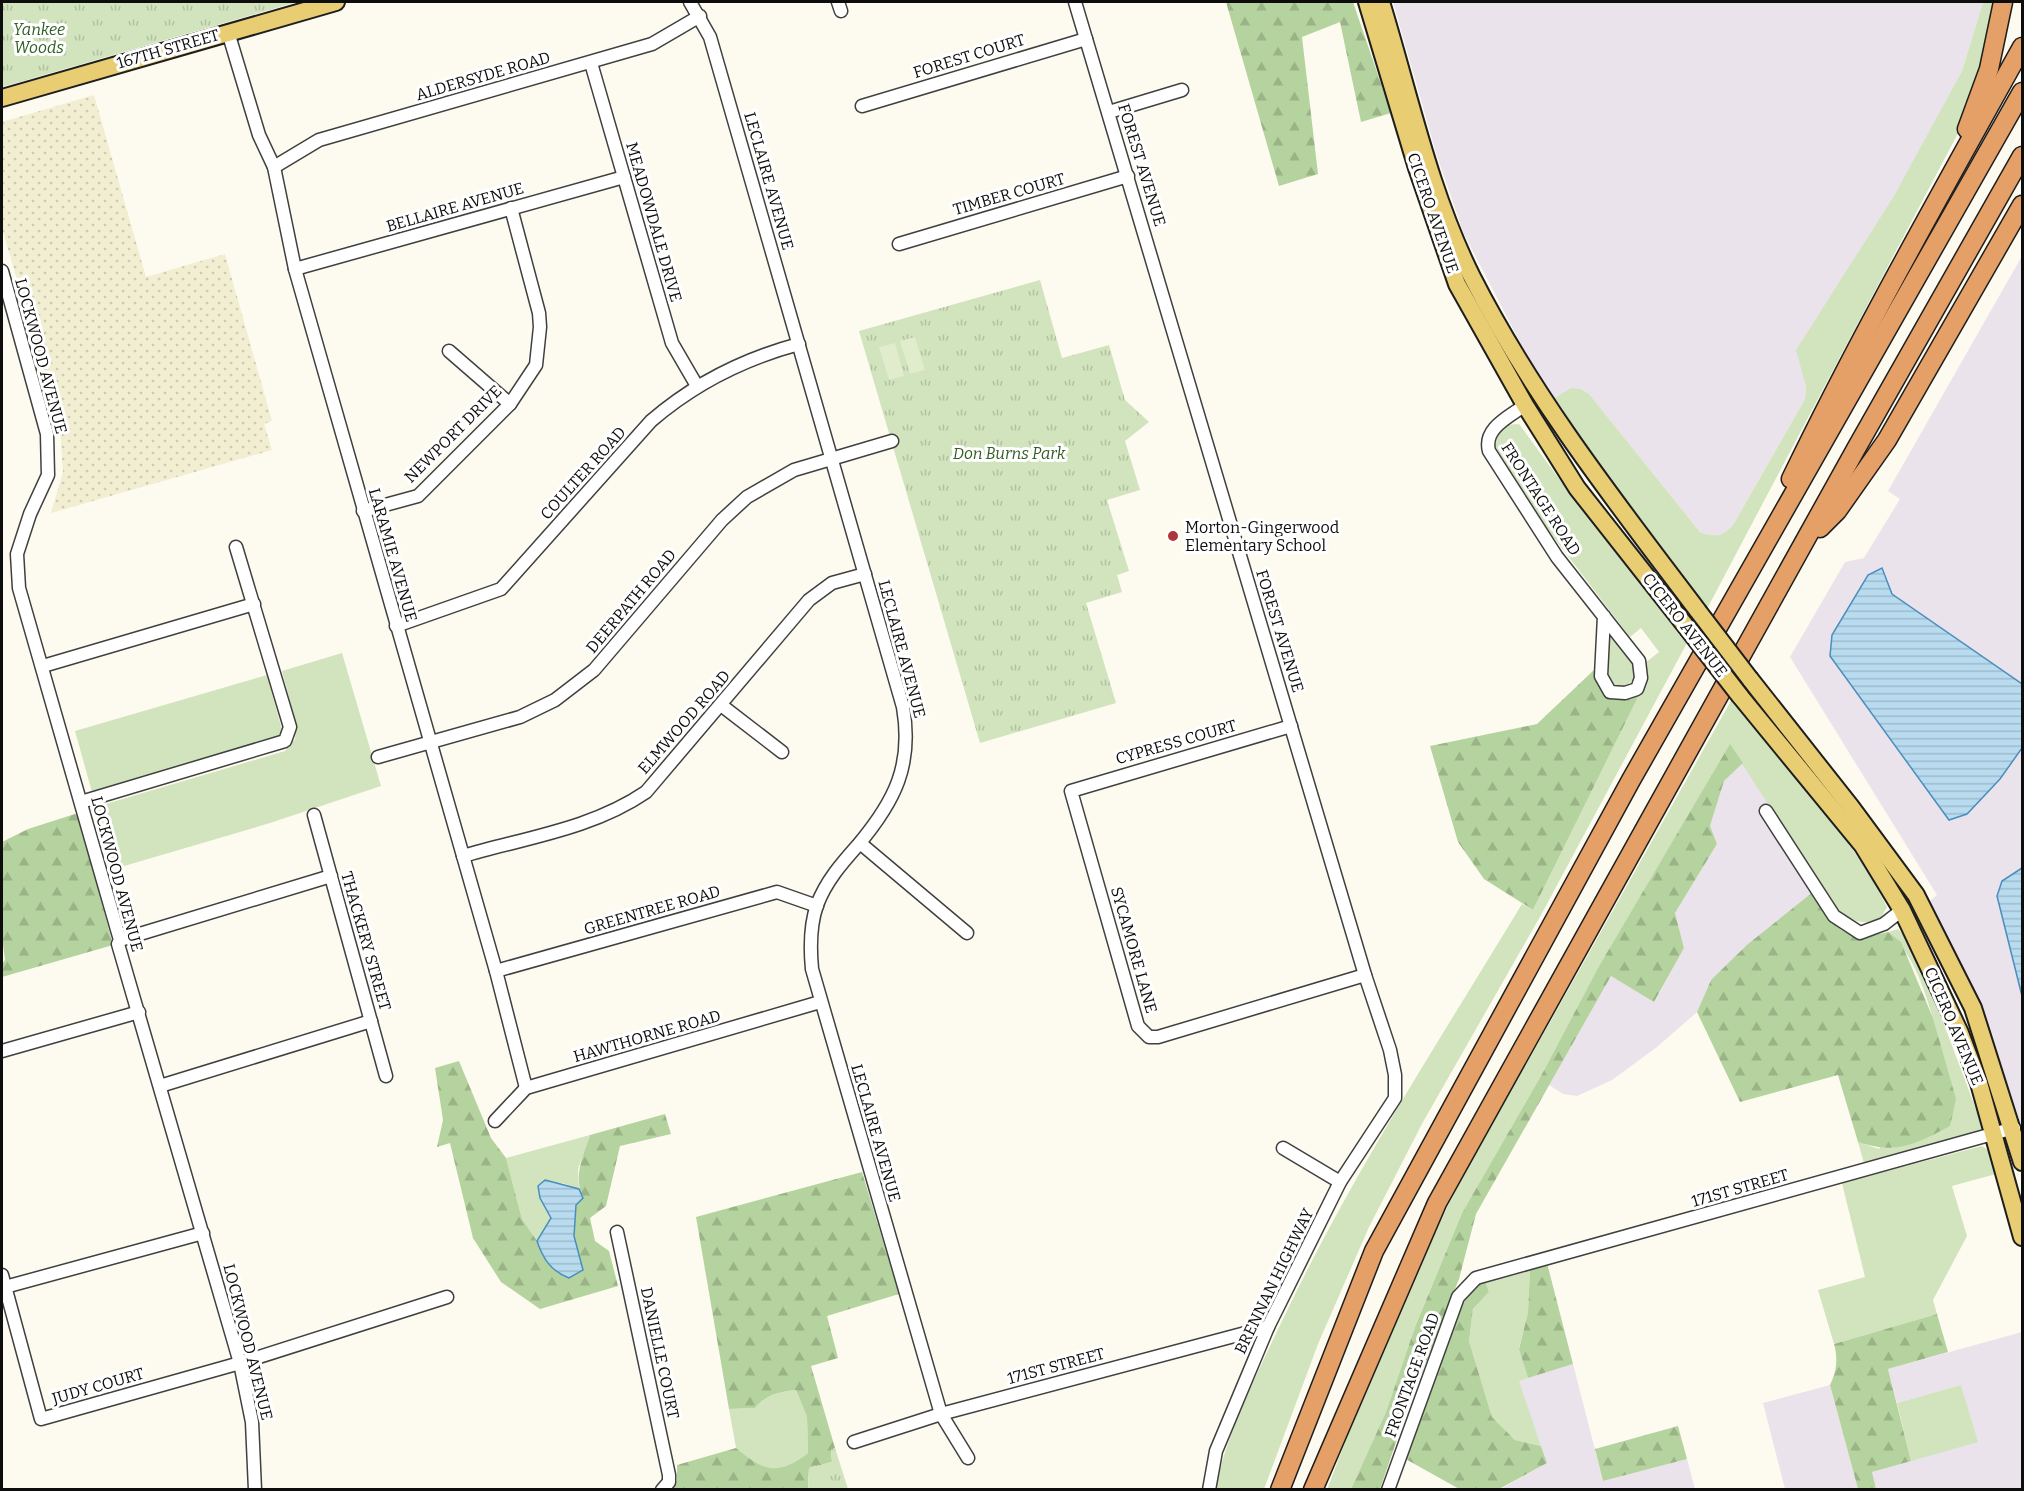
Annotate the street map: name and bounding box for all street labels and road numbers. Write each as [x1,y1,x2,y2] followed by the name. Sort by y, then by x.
[115,25,221,73] street label: 167TH STREET
[911,30,1027,82] street label: FOREST COURT
[414,48,552,104] street label: ALDERSYDE ROAD
[1114,101,1170,229] street label: FOREST AVENUE
[740,110,798,252] street label: LECLAIRE AVENUE
[622,140,686,304] street label: MEADOWDALE DRIVE
[1403,150,1463,276] street label: CICERO AVENUE
[951,169,1067,219] street label: TIMBER COURT
[384,178,526,236] street label: BELLAIRE AVENUE
[11,276,71,436] street label: LOCKWOOD AVENUE
[400,381,506,487] street label: NEWPORT DRIVE
[536,423,630,523] street label: COULTER ROAD
[1497,439,1585,559] street label: FRONTAGE ROAD
[365,486,421,624] street label: LARAMIE AVENUE
[582,545,680,657] street label: DEERPATH ROAD
[1252,567,1308,695] street label: FOREST AVENUE
[1639,569,1731,681] street label: CICERO AVENUE
[874,578,930,720] street label: LECLAIRE AVENUE
[634,666,734,778] street label: ELMWOOD ROAD
[1113,716,1239,768] street label: CYPRESS COURT
[87,794,147,954] street label: LOCKWOOD AVENUE
[337,869,395,1013] street label: THACKERY STREET
[581,881,723,939] street label: GREENTREE ROAD
[1107,885,1161,1015] street label: SYCAMORE LANE
[1921,964,1987,1088] street label: CICERO AVENUE
[571,1006,723,1066] street label: HAWTHORNE ROAD
[847,1062,905,1204] street label: LECLAIRE AVENUE
[1689,1165,1791,1211] street label: 171ST STREET
[1230,1204,1318,1357] street label: BRENNAN HIGHWAY
[219,1262,277,1422] street label: LOCKWOOD AVENUE
[637,1285,683,1421] street label: DANIELLE COURT
[1381,1310,1443,1440] street label: FRONTAGE ROAD
[1005,1344,1107,1388] street label: 171ST STREET
[49,1364,146,1408] street label: JUDY COURT

